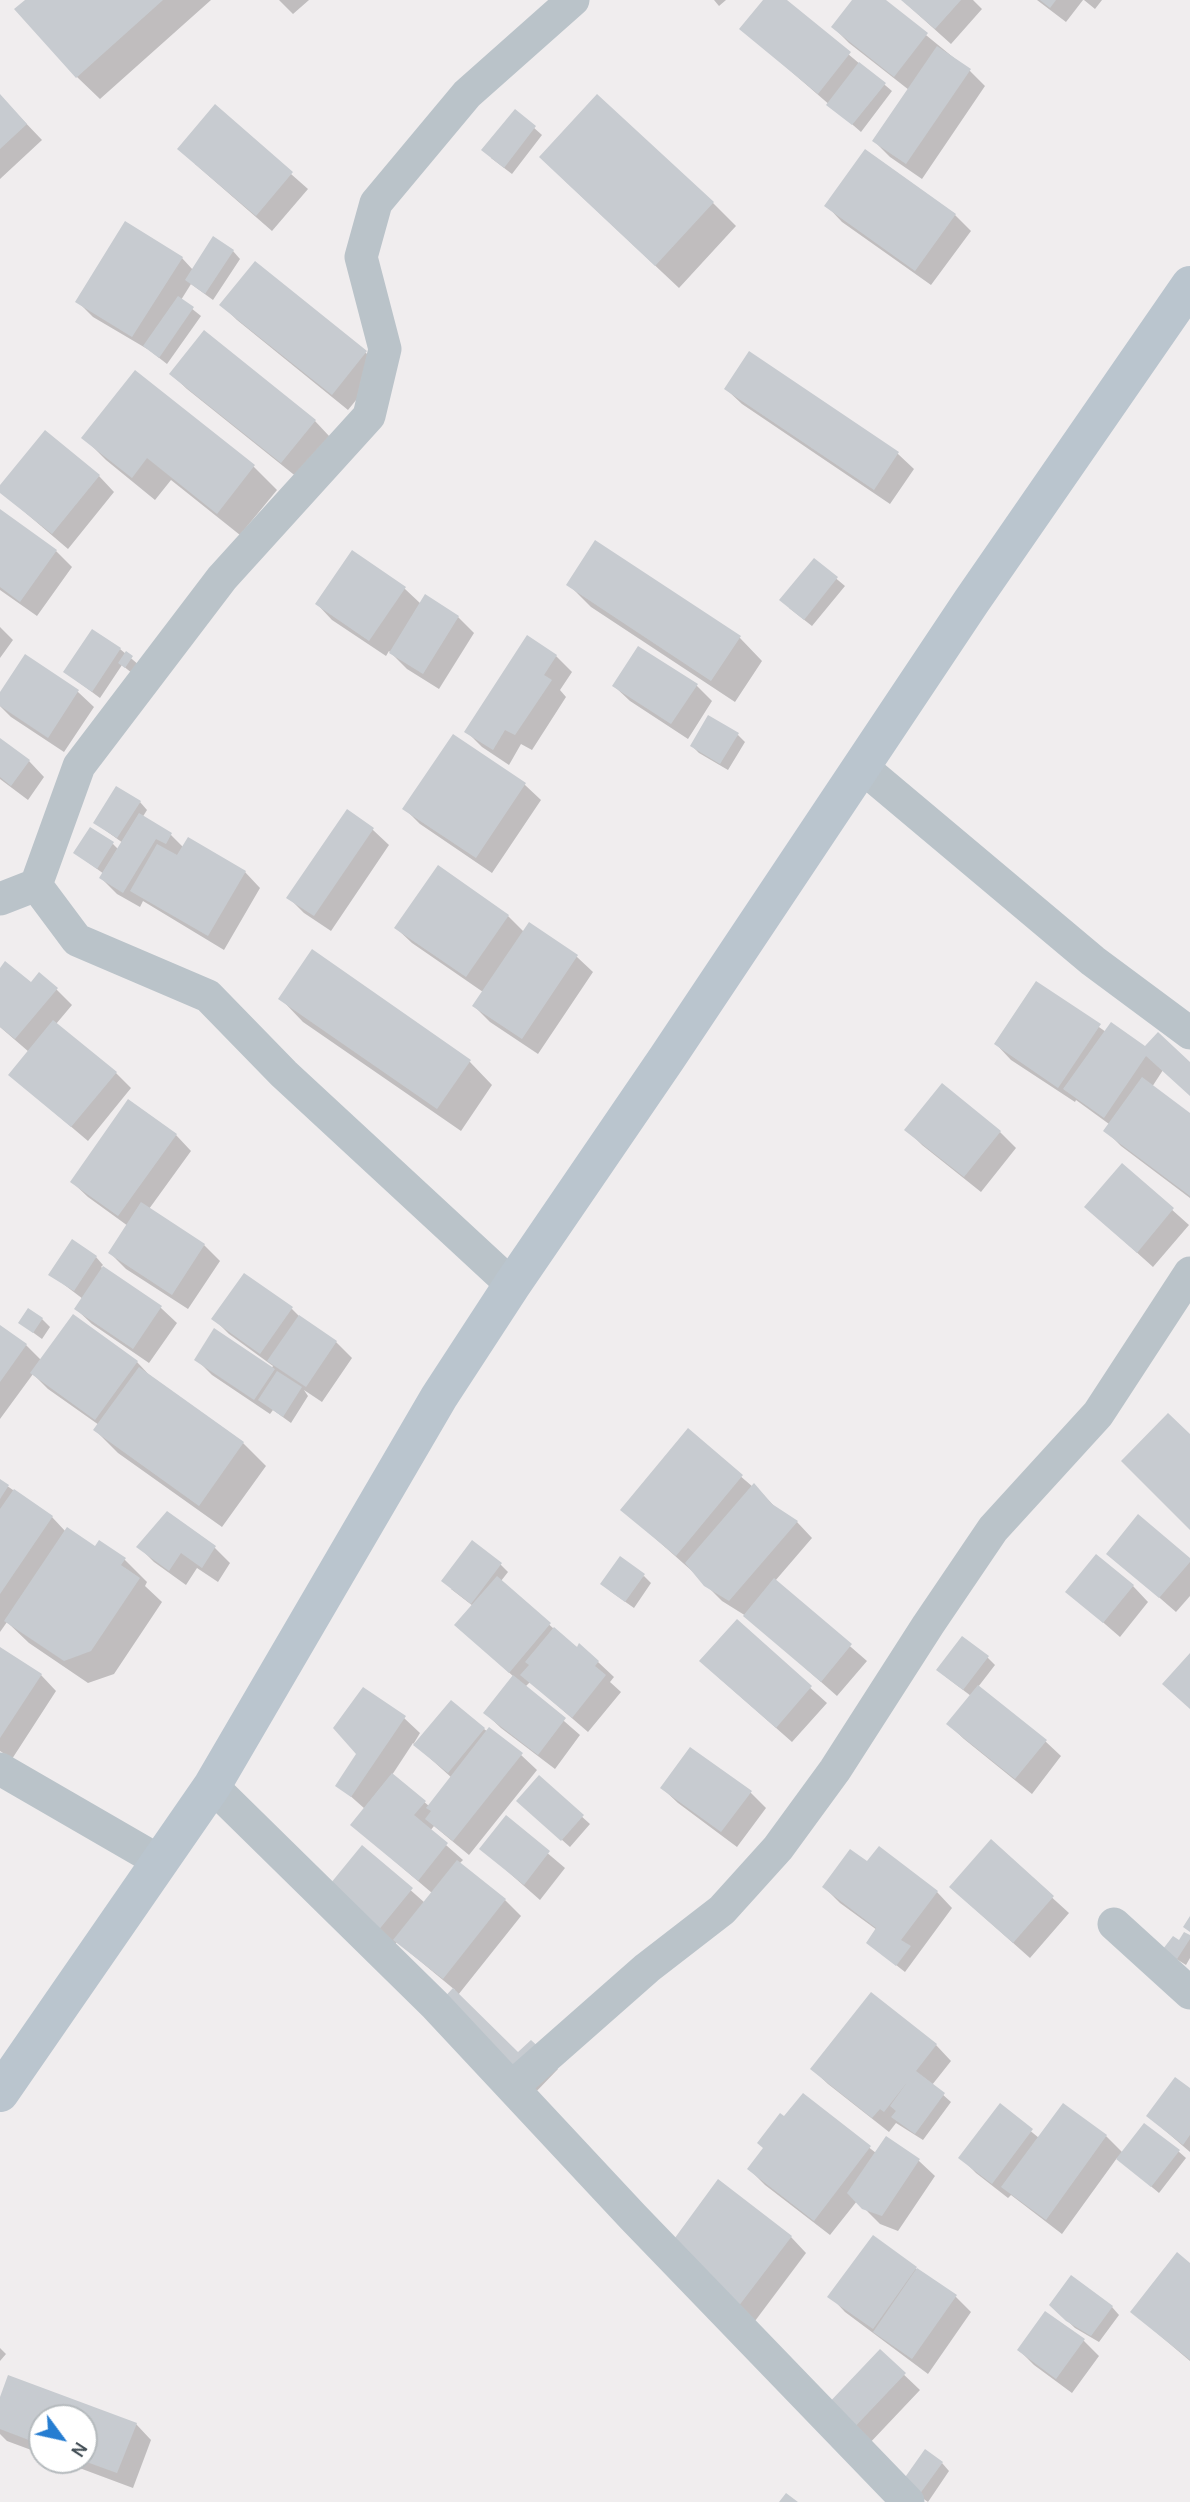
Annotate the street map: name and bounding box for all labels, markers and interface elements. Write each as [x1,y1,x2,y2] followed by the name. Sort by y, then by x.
[28,2404,98,2474] north arrow
[66,2438,92,2461] text: N

